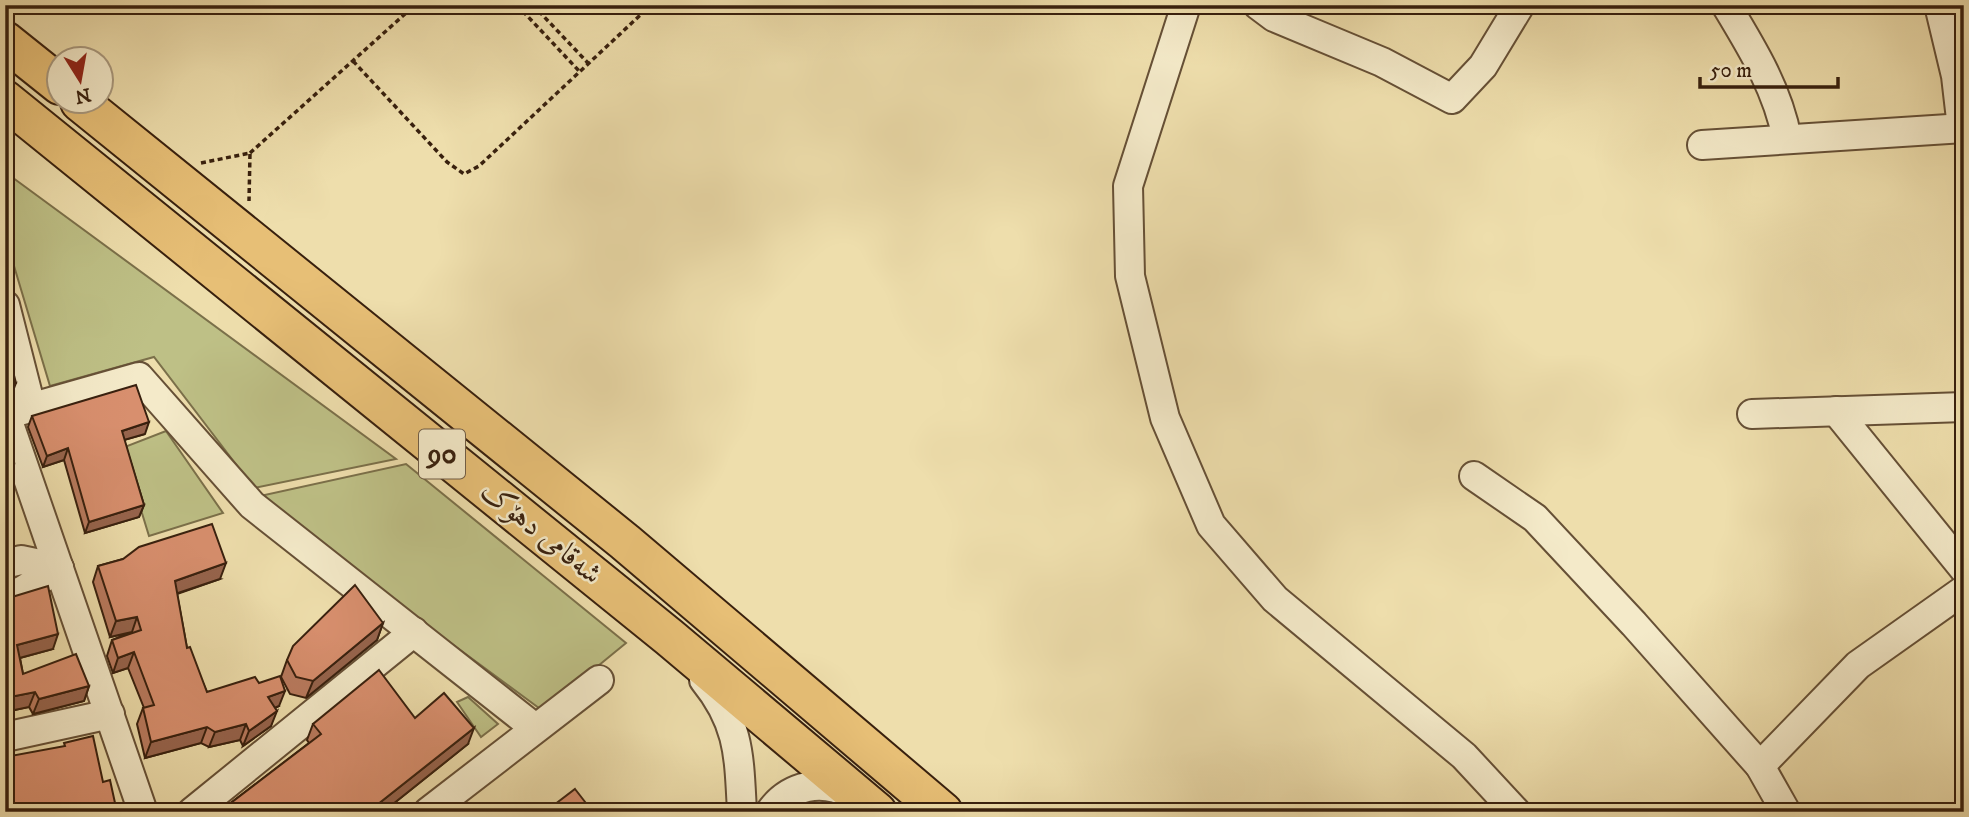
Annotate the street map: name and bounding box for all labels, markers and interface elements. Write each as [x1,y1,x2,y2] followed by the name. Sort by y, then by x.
[46,46,116,116] north arrow
[1700,46,1838,90] scale bar
[1710,58,1752,84] text: 50 m
[73,82,93,108] text: N
[419,430,465,478] road number: 90
[473,473,609,593] street label: شەقامی دهۆک

